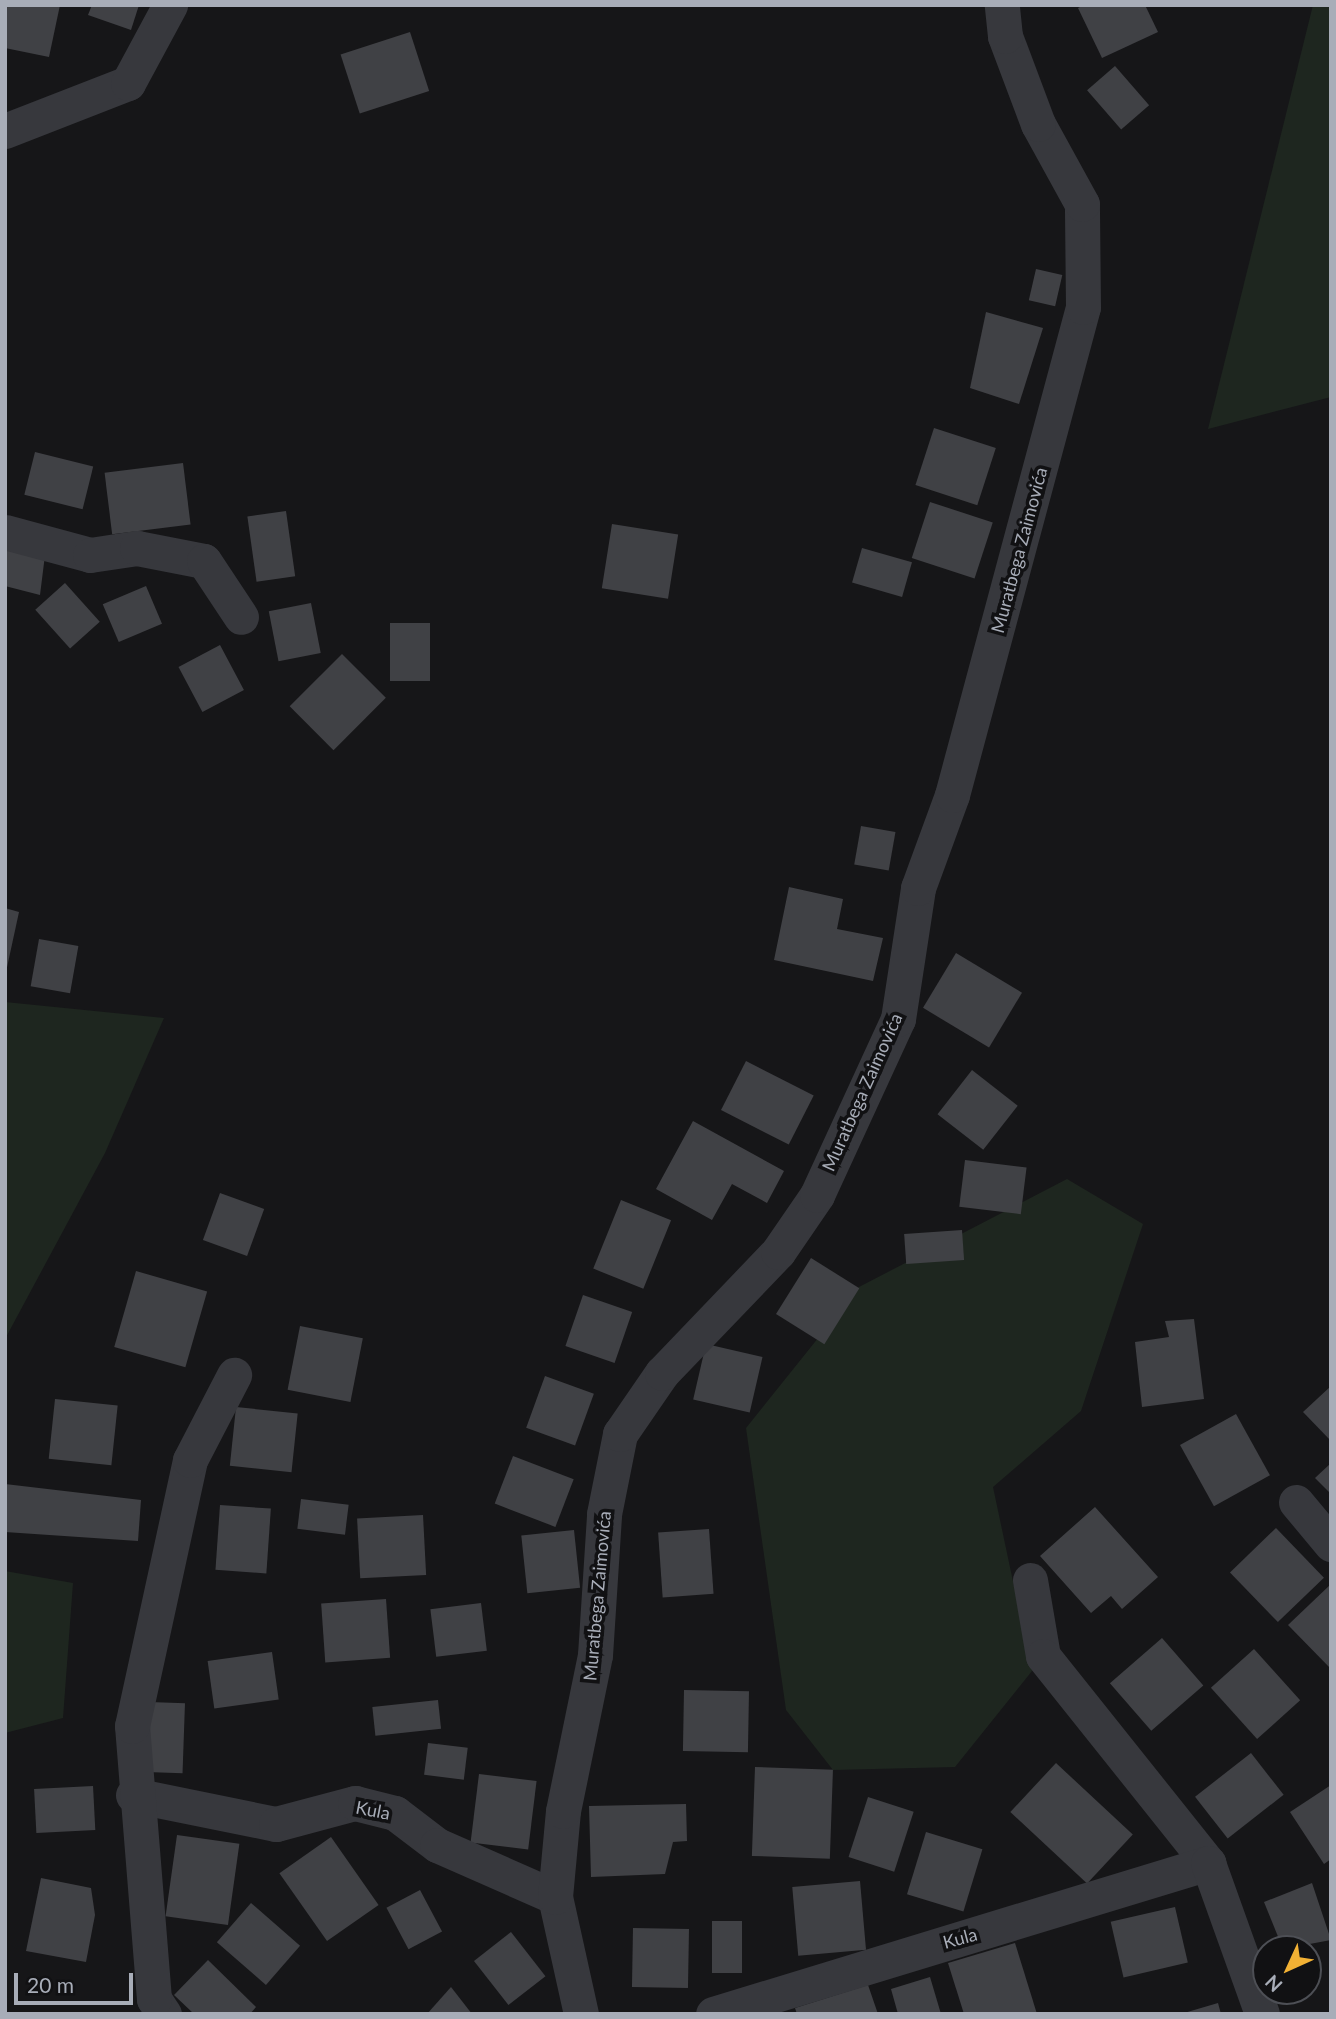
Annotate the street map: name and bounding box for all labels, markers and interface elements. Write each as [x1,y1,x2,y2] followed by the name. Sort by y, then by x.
[986,465,1052,635] street label: Muratbega Zaimovića
[817,1010,907,1174] street label: Muratbega Zaimovića
[579,1510,615,1682] street label: Muratbega Zaimovića
[354,1796,392,1824] street label: Kula
[940,1923,980,1953] street label: Kula
[1252,1935,1322,2005] north arrow
[18,1960,136,2004] scale bar
[1260,1970,1287,1997] text: N
[27,1972,74,1997] text: 20 m

